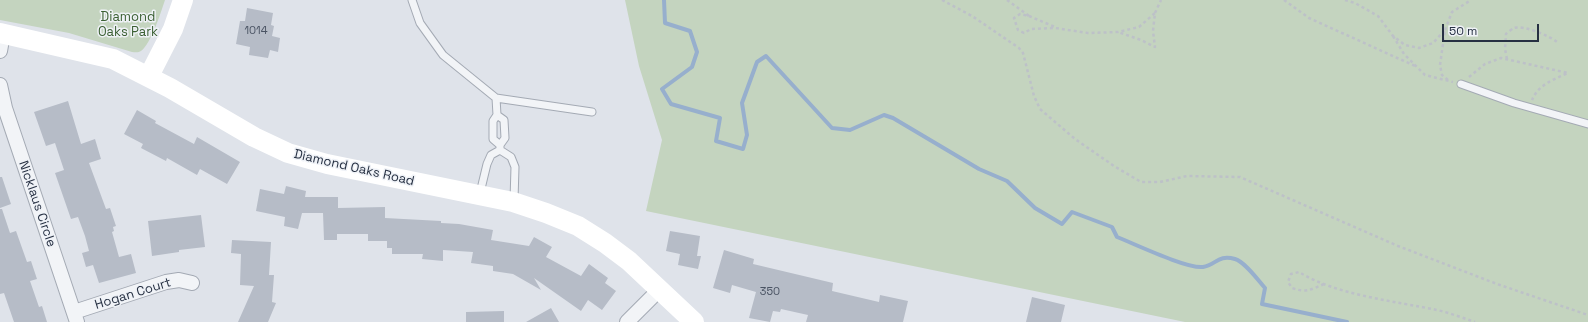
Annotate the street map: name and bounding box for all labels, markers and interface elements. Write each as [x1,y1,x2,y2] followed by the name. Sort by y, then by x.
[98,9,158,40] park label: Diamond Oaks Park
[1444,16,1541,42] scale bar
[1449,23,1477,39] text: 50 m
[244,24,268,38] house number: 1014
[292,147,416,189] street label: Diamond Oaks Road
[15,159,59,249] street label: Nicklaus Circle
[93,275,173,313] street label: Hogan Court
[760,285,780,299] house number: 350

